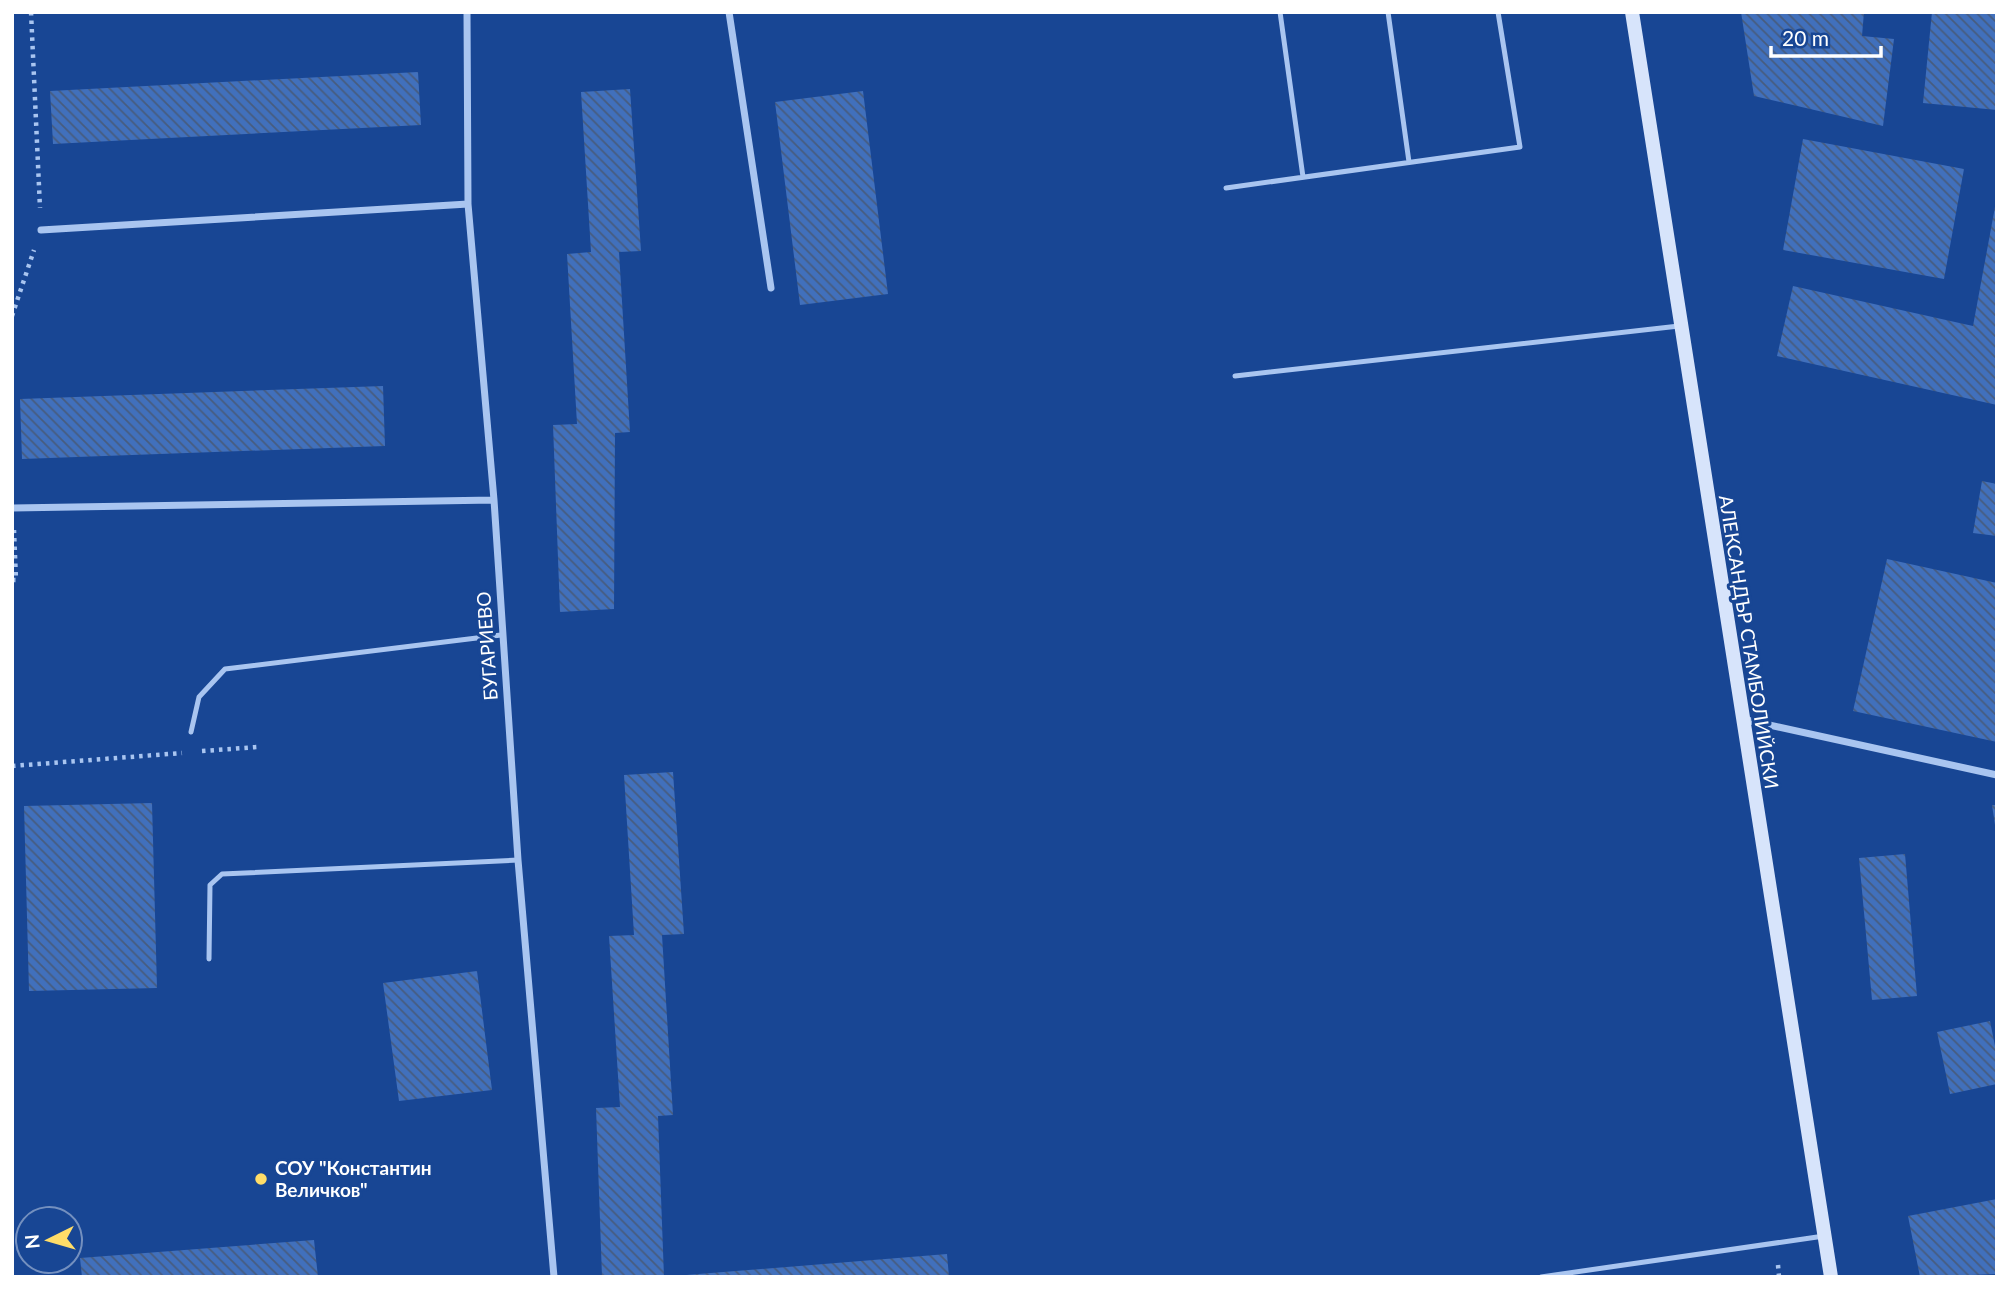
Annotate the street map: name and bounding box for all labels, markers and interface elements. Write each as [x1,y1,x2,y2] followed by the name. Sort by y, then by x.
[1771,14,1881,58] scale bar
[1782,25,1829,50] text: 20 m
[1715,493,1784,790] street label: АЛЕКСАНДЪР СТАМБОЛИЙСКИ
[471,591,502,701] street label: БУГАРИЕВО
[275,1156,432,1201] place label: СОУ "Константин Величков"
[253,1171,269,1187] marker: СОУ "Константин Величков"
[14,1205,84,1275] north arrow
[19,1233,44,1250] text: N

